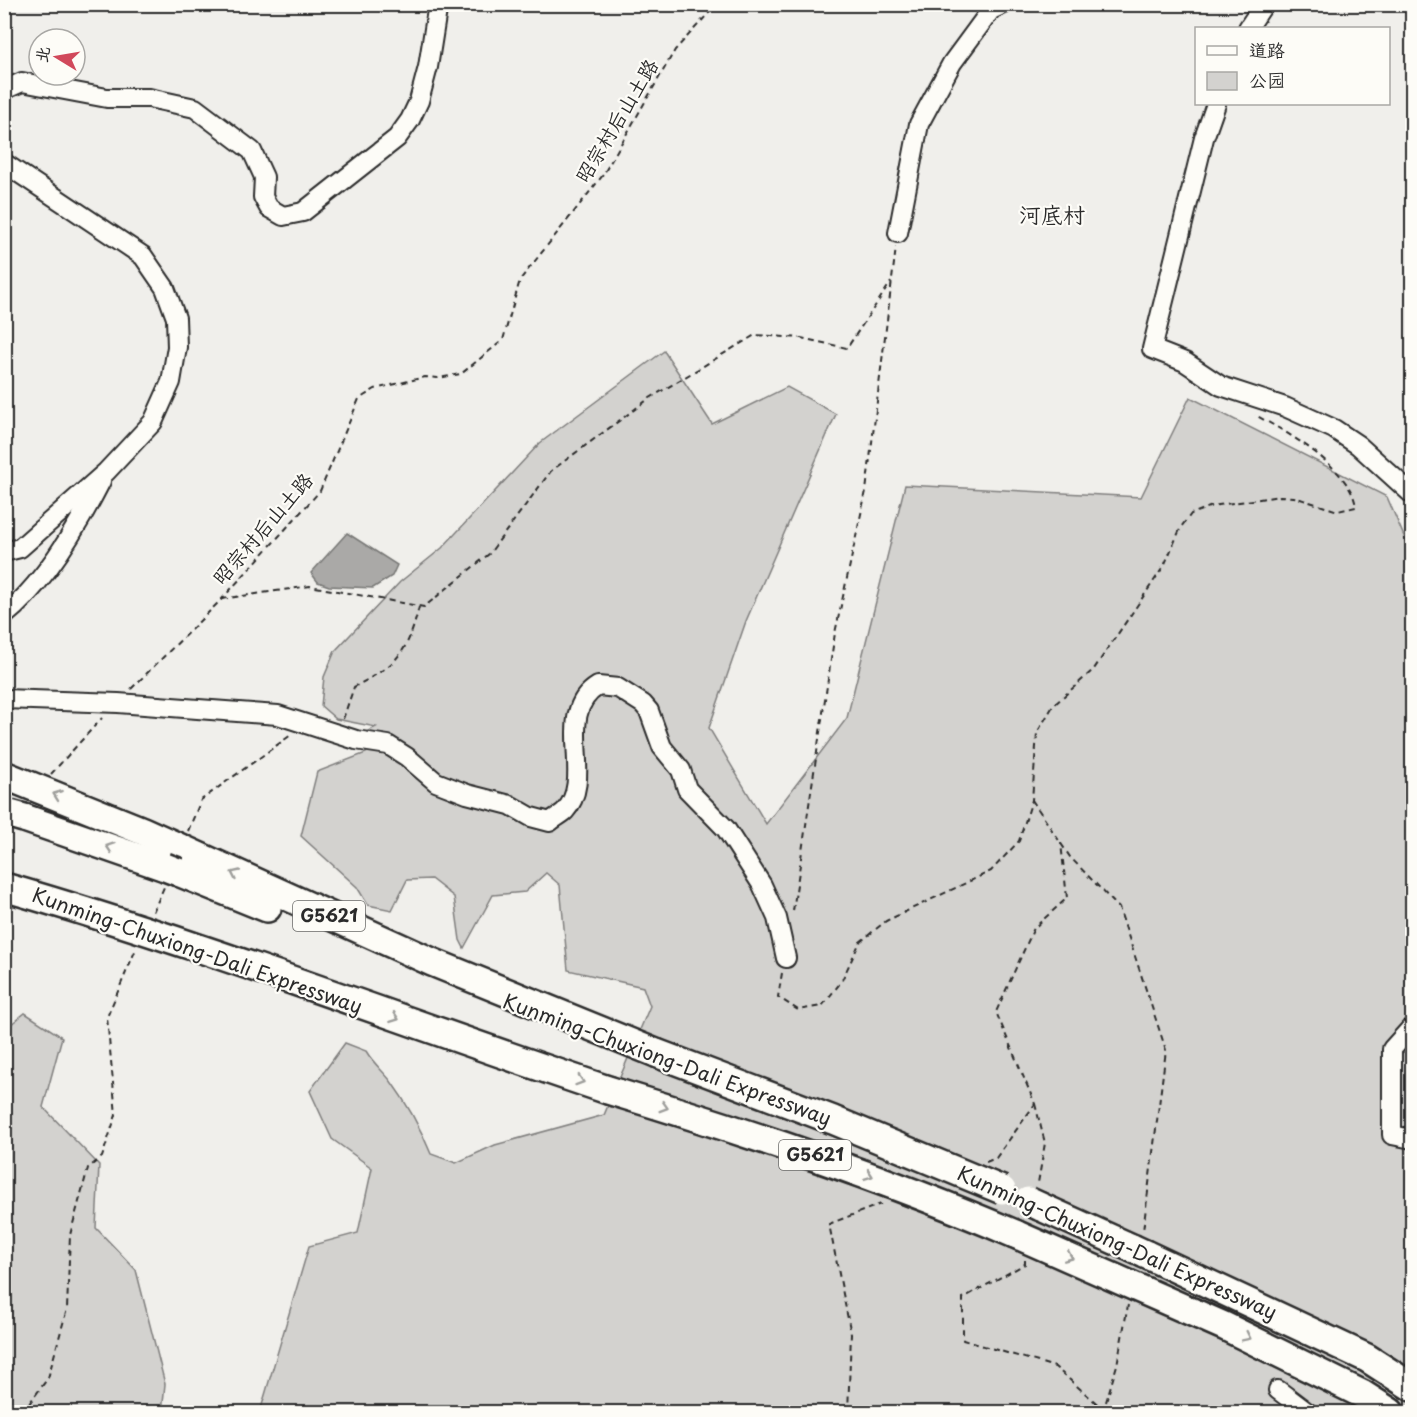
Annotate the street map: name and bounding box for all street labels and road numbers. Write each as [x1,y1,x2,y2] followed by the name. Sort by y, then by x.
[567,52,666,188] street label: 昭宗村后山土路
[205,465,320,591] street label: 昭宗村后山土路
[28,879,366,1021] street label: Kunming-Chuxiong-Dali Expressway
[293,901,365,931] road number: G5621
[499,986,836,1133] street label: Kunming-Chuxiong-Dali Expressway
[779,1140,851,1170] road number: G5621
[953,1158,1282,1326] street label: Kunming-Chuxiong-Dali Expressway

